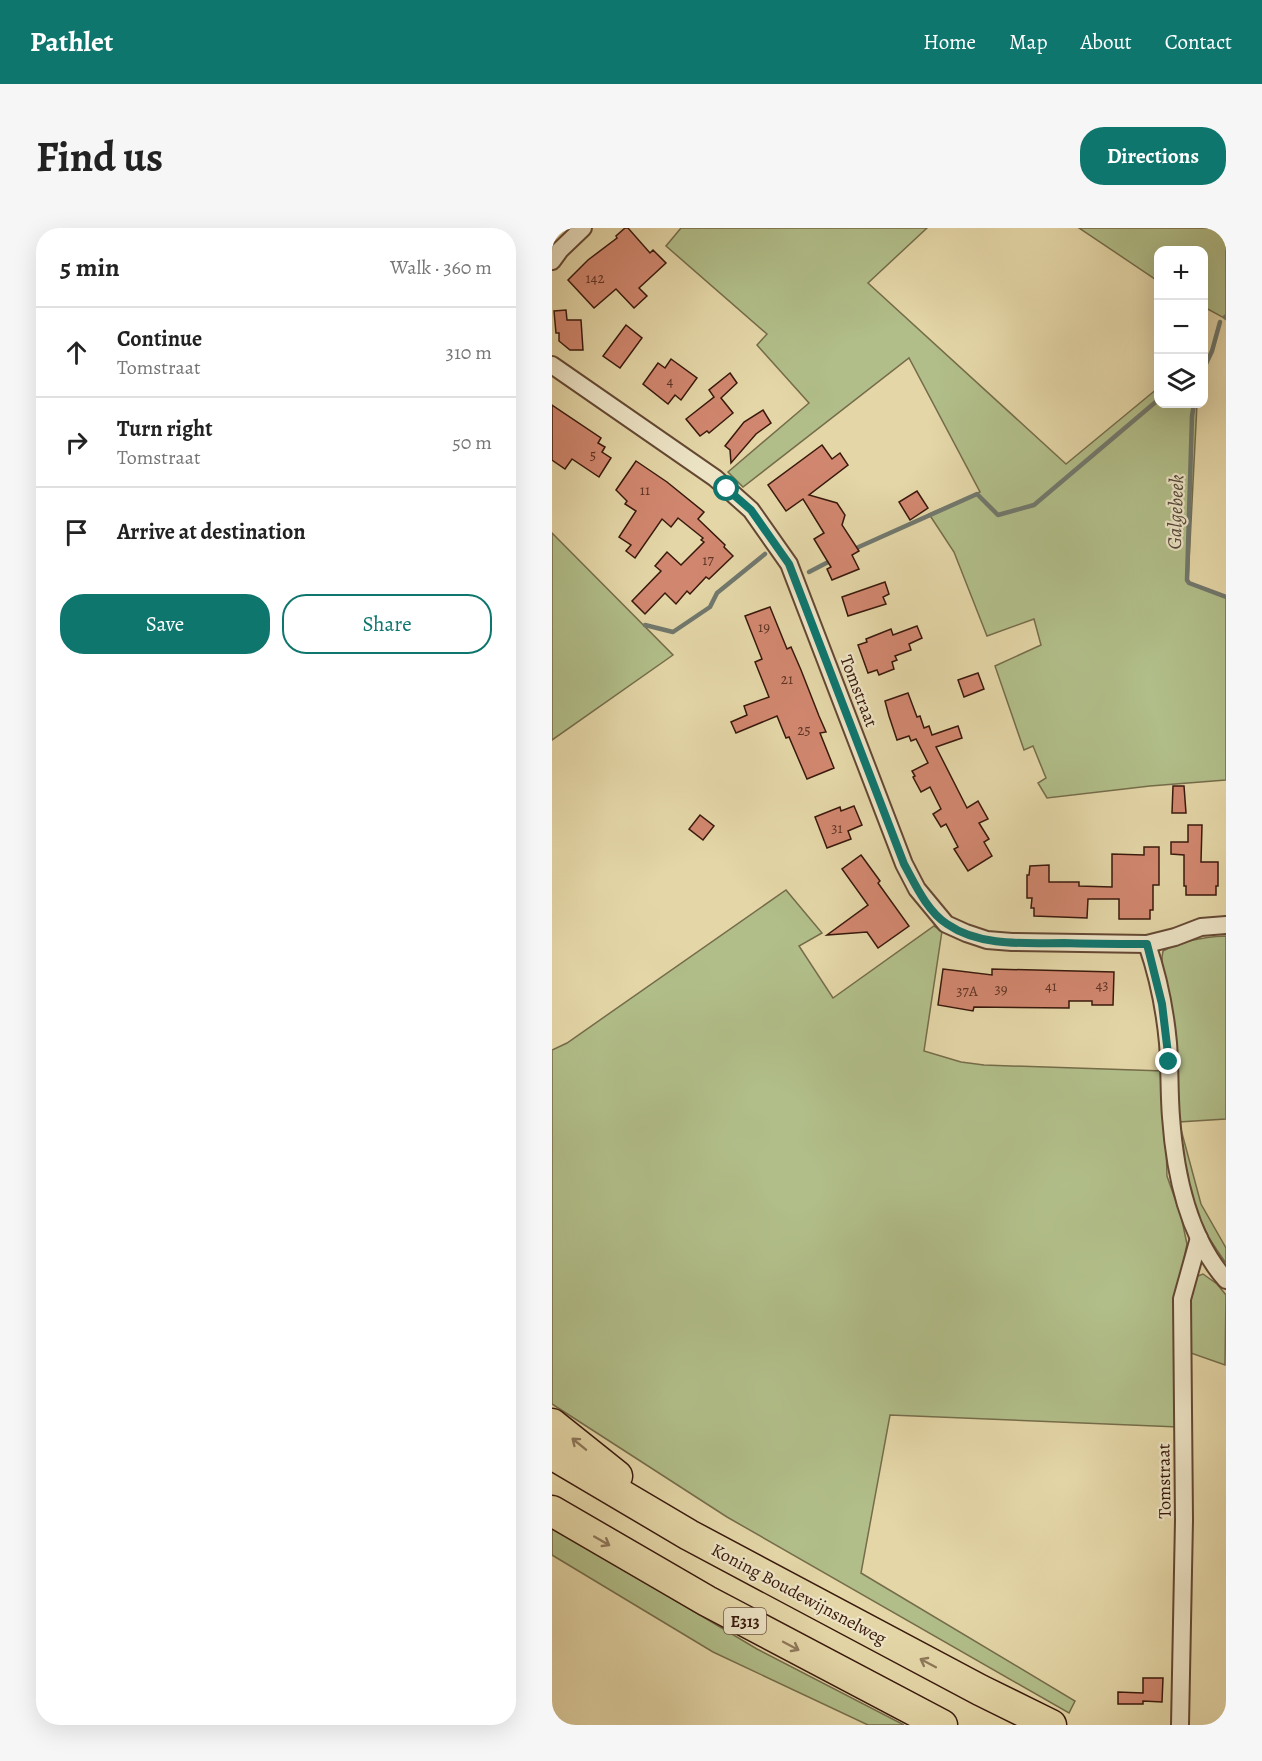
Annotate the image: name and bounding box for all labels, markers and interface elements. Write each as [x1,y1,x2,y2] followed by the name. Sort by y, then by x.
[30,23,113,61] text: Pathlet
[923,28,976,56] text: Home
[1009,28,1047,56] text: Map
[1080,28,1132,56] text: About
[1165,28,1232,56] text: Contact
[1080,127,1226,185] button: Directions
[36,128,163,185] text: Find us
[1154,246,1208,408] map controls
[1154,246,1208,300] button: +
[60,250,120,285] text: 5 min
[390,254,492,281] text: Walk · 360 m
[585,268,605,288] house number: 142
[1154,300,1208,354] button: −
[117,324,202,354] text: Continue
[60,336,93,369] icon: ahead
[446,339,492,366] text: 310 m
[117,354,201,381] text: Tomstraat
[1154,354,1208,408] button: layers
[667,371,674,391] house number: 4
[117,414,213,444] text: Turn right
[60,426,93,459] icon: right
[452,429,492,456] text: 50 m
[117,444,201,471] text: Tomstraat
[590,445,596,465] house number: 5
[1161,474,1190,550] water label: Galgebeek
[713,475,739,501] route start
[640,480,650,500] house number: 11
[60,516,93,549] icon: arrive
[117,517,306,547] text: Arrive at destination
[702,550,714,570] house number: 17
[60,594,270,654] button: Save
[282,594,492,654] button: Share
[758,617,770,637] house number: 19
[834,652,884,731] street label: Tomstraat
[781,669,793,689] house number: 21
[797,720,811,740] house number: 25
[831,818,843,838] house number: 31
[1095,975,1109,995] house number: 43
[1045,976,1057,996] house number: 41
[994,979,1008,999] house number: 39
[956,981,978,1001] house number: 37A
[1155,1048,1181,1074] route end
[571,1438,587,1451] one-way arrow
[1151,1443,1177,1519] street label: Tomstraat
[593,1536,610,1548] one-way arrow
[707,1538,891,1650] street label: Koning Boudewijnsnelweg
[724,1608,766,1634] road number: E313
[782,1640,799,1652] one-way arrow
[920,1657,938,1668] one-way arrow

